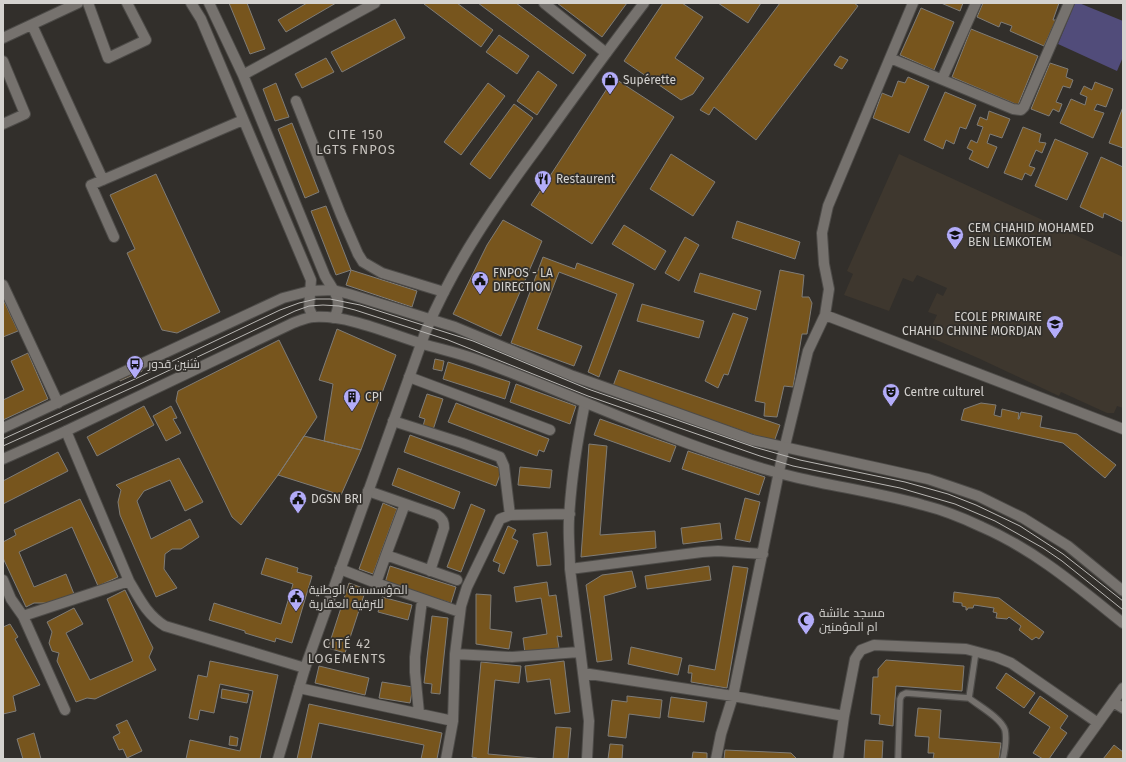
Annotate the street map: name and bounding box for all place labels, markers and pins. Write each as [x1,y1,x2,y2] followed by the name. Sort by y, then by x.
[600,70,620,95] shop icon: Supérette
[623,73,676,87] place label: Supérette
[533,169,553,194] restaurant icon: Restaurent
[556,172,616,186] place label: Restaurent
[968,221,1094,249] place label: CEM CHAHID MOHAMED BEN LEMKOTEM
[945,225,965,250] school or university icon: CEM CHAHID MOHAMED BEN LEMKOTEM
[493,266,553,294] place label: FNPOS - LA DIRECTION
[470,270,490,295] public building icon: FNPOS - LA DIRECTION
[902,310,1042,338] place label: ECOLE PRIMAIRE CHAHID CHNINE MORDJAN
[1045,314,1065,339] school or university icon: ECOLE PRIMAIRE CHAHID CHNINE MORDJAN
[125,354,145,379] bus stop icon: شنين قدور
[147,357,200,371] place label: شنين قدور
[881,382,901,407] theatre icon: Centre culturel
[904,385,985,399] place label: Centre culturel
[342,387,362,412] building icon: CPI
[365,390,382,404] place label: CPI
[288,489,308,514] public building icon: DGSN BRI
[311,492,362,506] place label: DGSN BRI
[309,583,408,611] place label: المؤسسسة الوطنية للترقية العقارية
[286,587,306,612] public building icon: المؤسسسة الوطنية للترقية العقارية
[819,606,885,635] place label: مسجد عائشة ام المؤمنين
[796,610,816,635] mosque icon: مسجد عائشة ام المؤمنين

